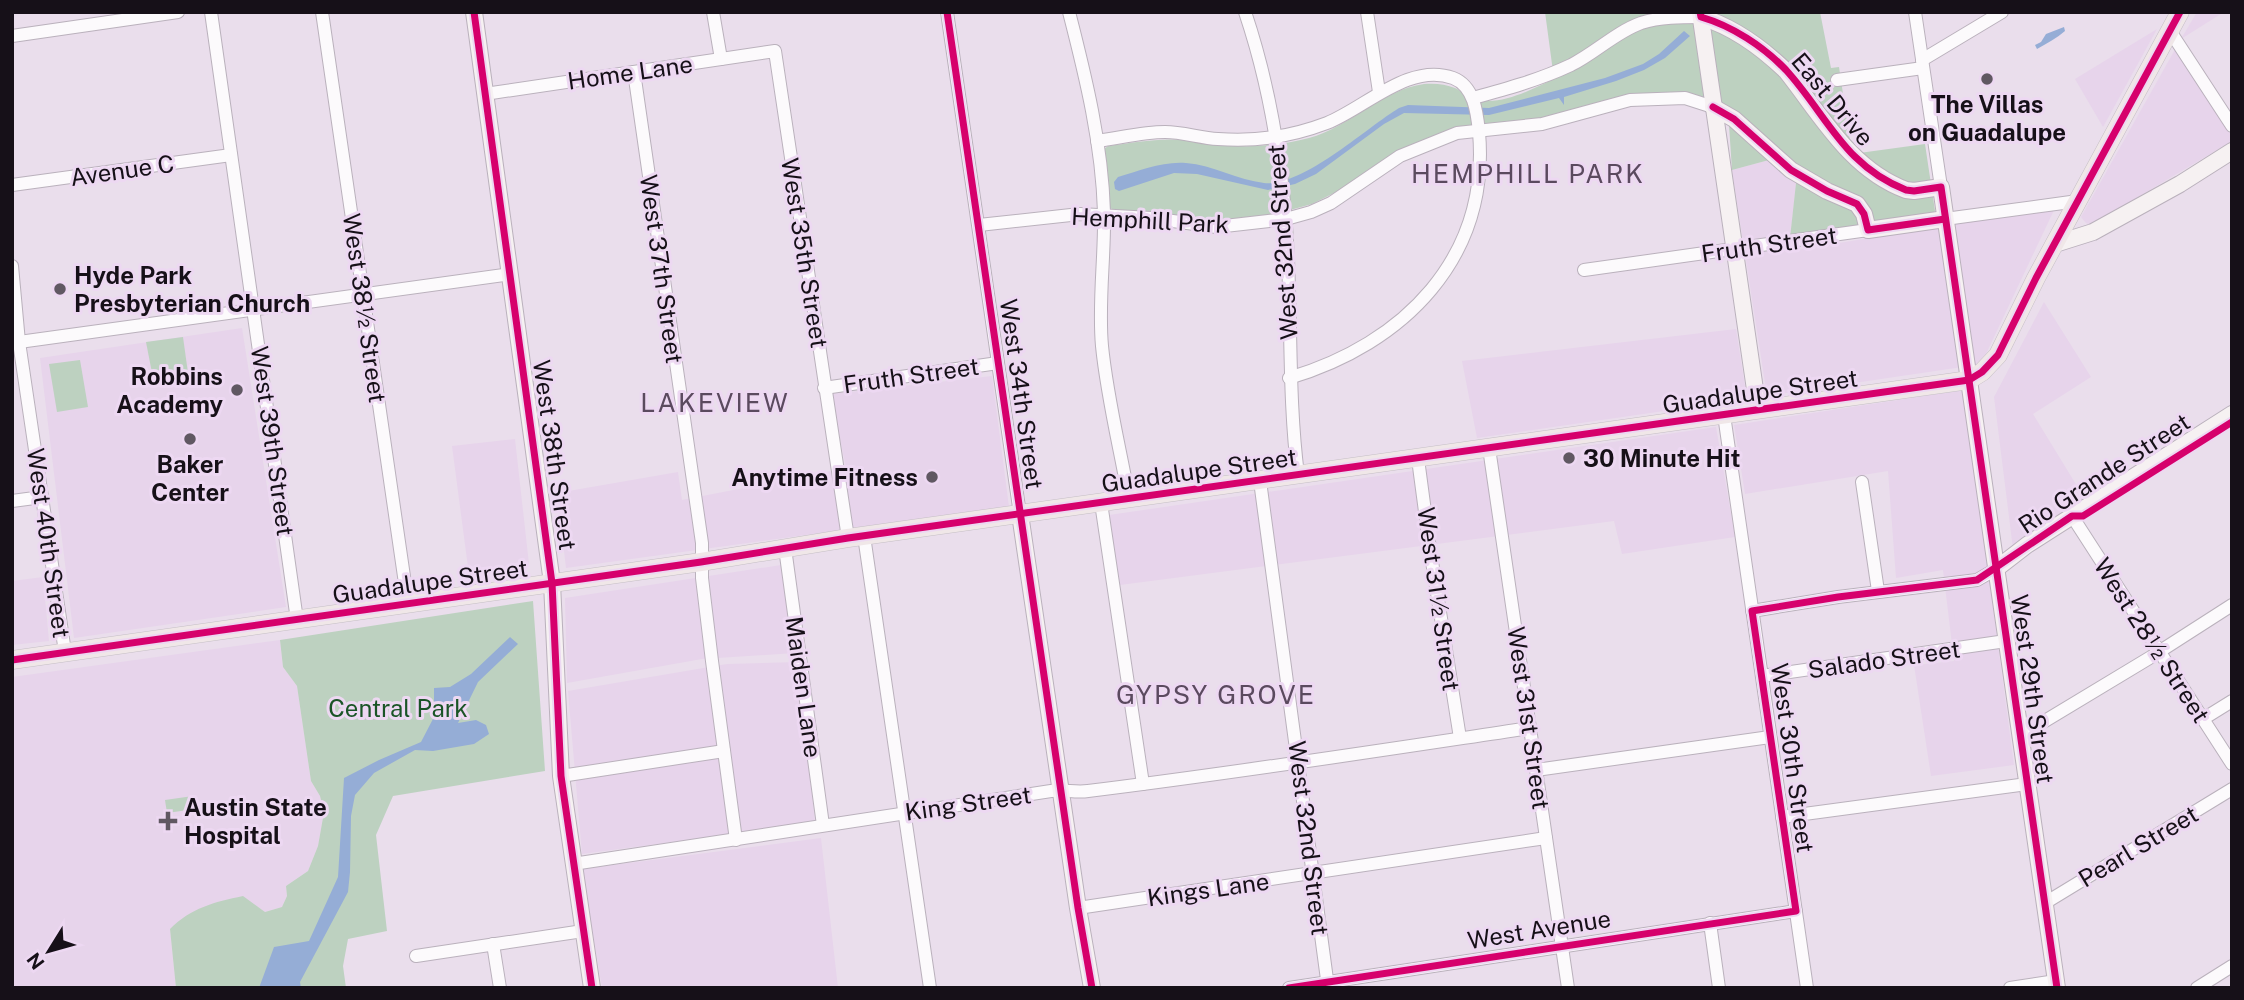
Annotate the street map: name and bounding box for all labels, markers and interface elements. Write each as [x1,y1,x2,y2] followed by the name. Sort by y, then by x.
[1786,47,1880,151] street label: East Drive
[566,49,694,95] street label: Home Lane
[1979,71,1995,87] marker: The Villas on Guadalupe
[1908,90,2066,146] place label: The Villas on Guadalupe
[1261,143,1303,341] street label: West 32nd Street
[68,149,176,191] street label: Avenue C
[776,156,834,350] street label: West 35th Street
[1411,158,1645,189] district label: HEMPHILL PARK
[635,173,689,365] street label: West 37th Street
[1070,202,1230,238] street label: Hemphill Park
[338,211,392,405] street label: West 38½ Street
[1699,221,1839,267] street label: Fruth Street
[74,261,310,317] place label: Hyde Park Presbyterian Church
[52,281,68,297] marker: Hyde Park Presbyterian Church
[995,297,1049,491] street label: West 34th Street
[246,344,300,538] street label: West 39th Street
[841,352,981,398] street label: Fruth Street
[528,358,582,552] street label: West 38th Street
[116,362,223,418] place label: Robbins Academy
[1660,363,1860,419] street label: Guadalupe Street
[229,382,245,398] marker: Robbins Academy
[640,387,790,418] district label: LAKEVIEW
[2013,407,2195,539] street label: Rio Grande Street
[182,431,198,447] marker: Baker Center
[1099,442,1299,498] street label: Guadalupe Street
[1583,444,1740,472] place label: 30 Minute Hit
[22,446,76,640] street label: West 40th Street
[151,450,229,506] place label: Baker Center
[1561,450,1577,466] marker: 30 Minute Hit
[731,463,918,491] place label: Anytime Fitness
[924,469,940,485] marker: Anytime Fitness
[1412,505,1466,693] street label: West 31½ Street
[330,553,530,609] street label: Guadalupe Street
[2088,553,2216,727] street label: West 28½ Street
[2006,593,2060,785] street label: West 29th Street
[780,615,828,759] street label: Maiden Lane
[1502,625,1556,811] street label: West 31st Street
[1806,634,1962,684] street label: Salado Street
[1766,661,1820,855] street label: West 30th Street
[1116,679,1316,710] district label: GYPSY GROVE
[328,694,468,722] park label: Central Park
[1283,739,1335,937] street label: West 32nd Street
[903,780,1033,826] street label: King Street
[184,793,327,849] place label: Austin State Hospital
[2073,799,2203,893] street label: Pearl Street
[158,811,178,831] marker: Austin State Hospital
[1145,867,1271,911] street label: Kings Lane
[1465,904,1613,954] street label: West Avenue
[14,916,84,986] north arrow
[22,949,49,974] text: N

